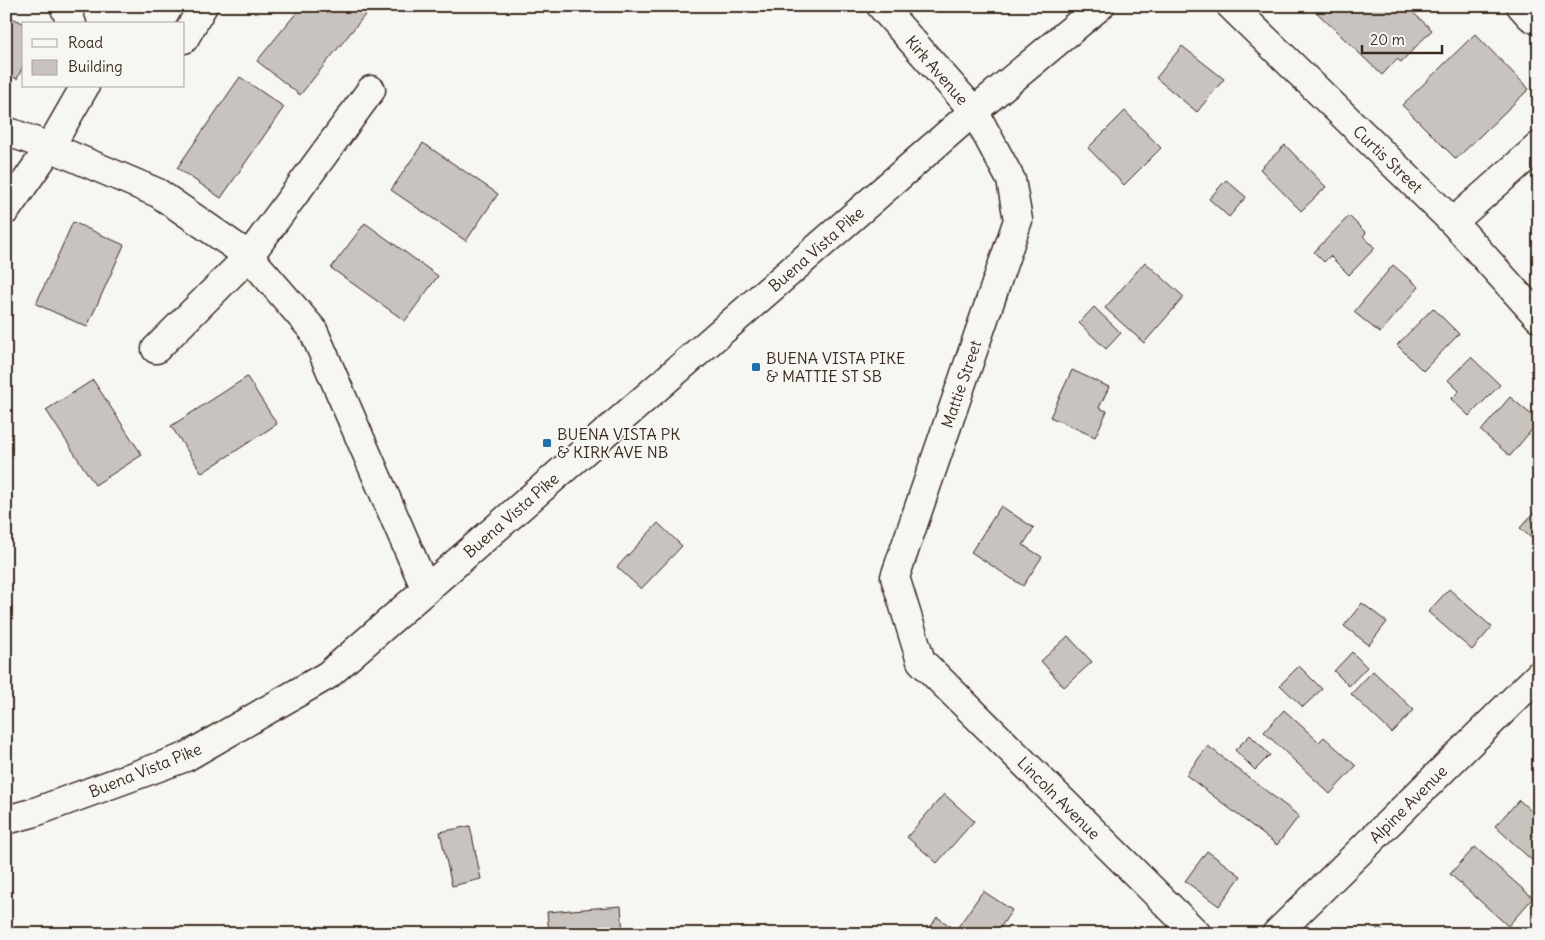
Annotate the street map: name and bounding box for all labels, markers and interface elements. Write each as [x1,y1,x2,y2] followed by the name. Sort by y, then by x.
[22,22,185,88] legend
[1362,22,1442,54] scale bar
[1370,30,1405,49] text: 20 m
[901,31,973,109] street label: Kirk Avenue
[68,33,103,52] text: Road
[68,57,123,76] text: Building
[1349,121,1427,197] street label: Curtis Street
[764,202,868,296] street label: Buena Vista Pike
[937,337,986,431] street label: Mattie Street
[766,348,905,386] place label: BUENA VISTA PIKE & MATTIE ST SB
[750,361,762,373] marker: BUENA VISTA PIKE & MATTIE ST SB
[557,424,680,462] place label: BUENA VISTA PK & KIRK AVE NB
[541,437,553,449] marker: BUENA VISTA PK & KIRK AVE NB
[459,468,563,562] street label: Buena Vista Pike
[86,738,204,802] street label: Buena Vista Pike
[1013,752,1105,844] street label: Lincoln Avenue
[1365,761,1451,847] street label: Alpine Avenue

